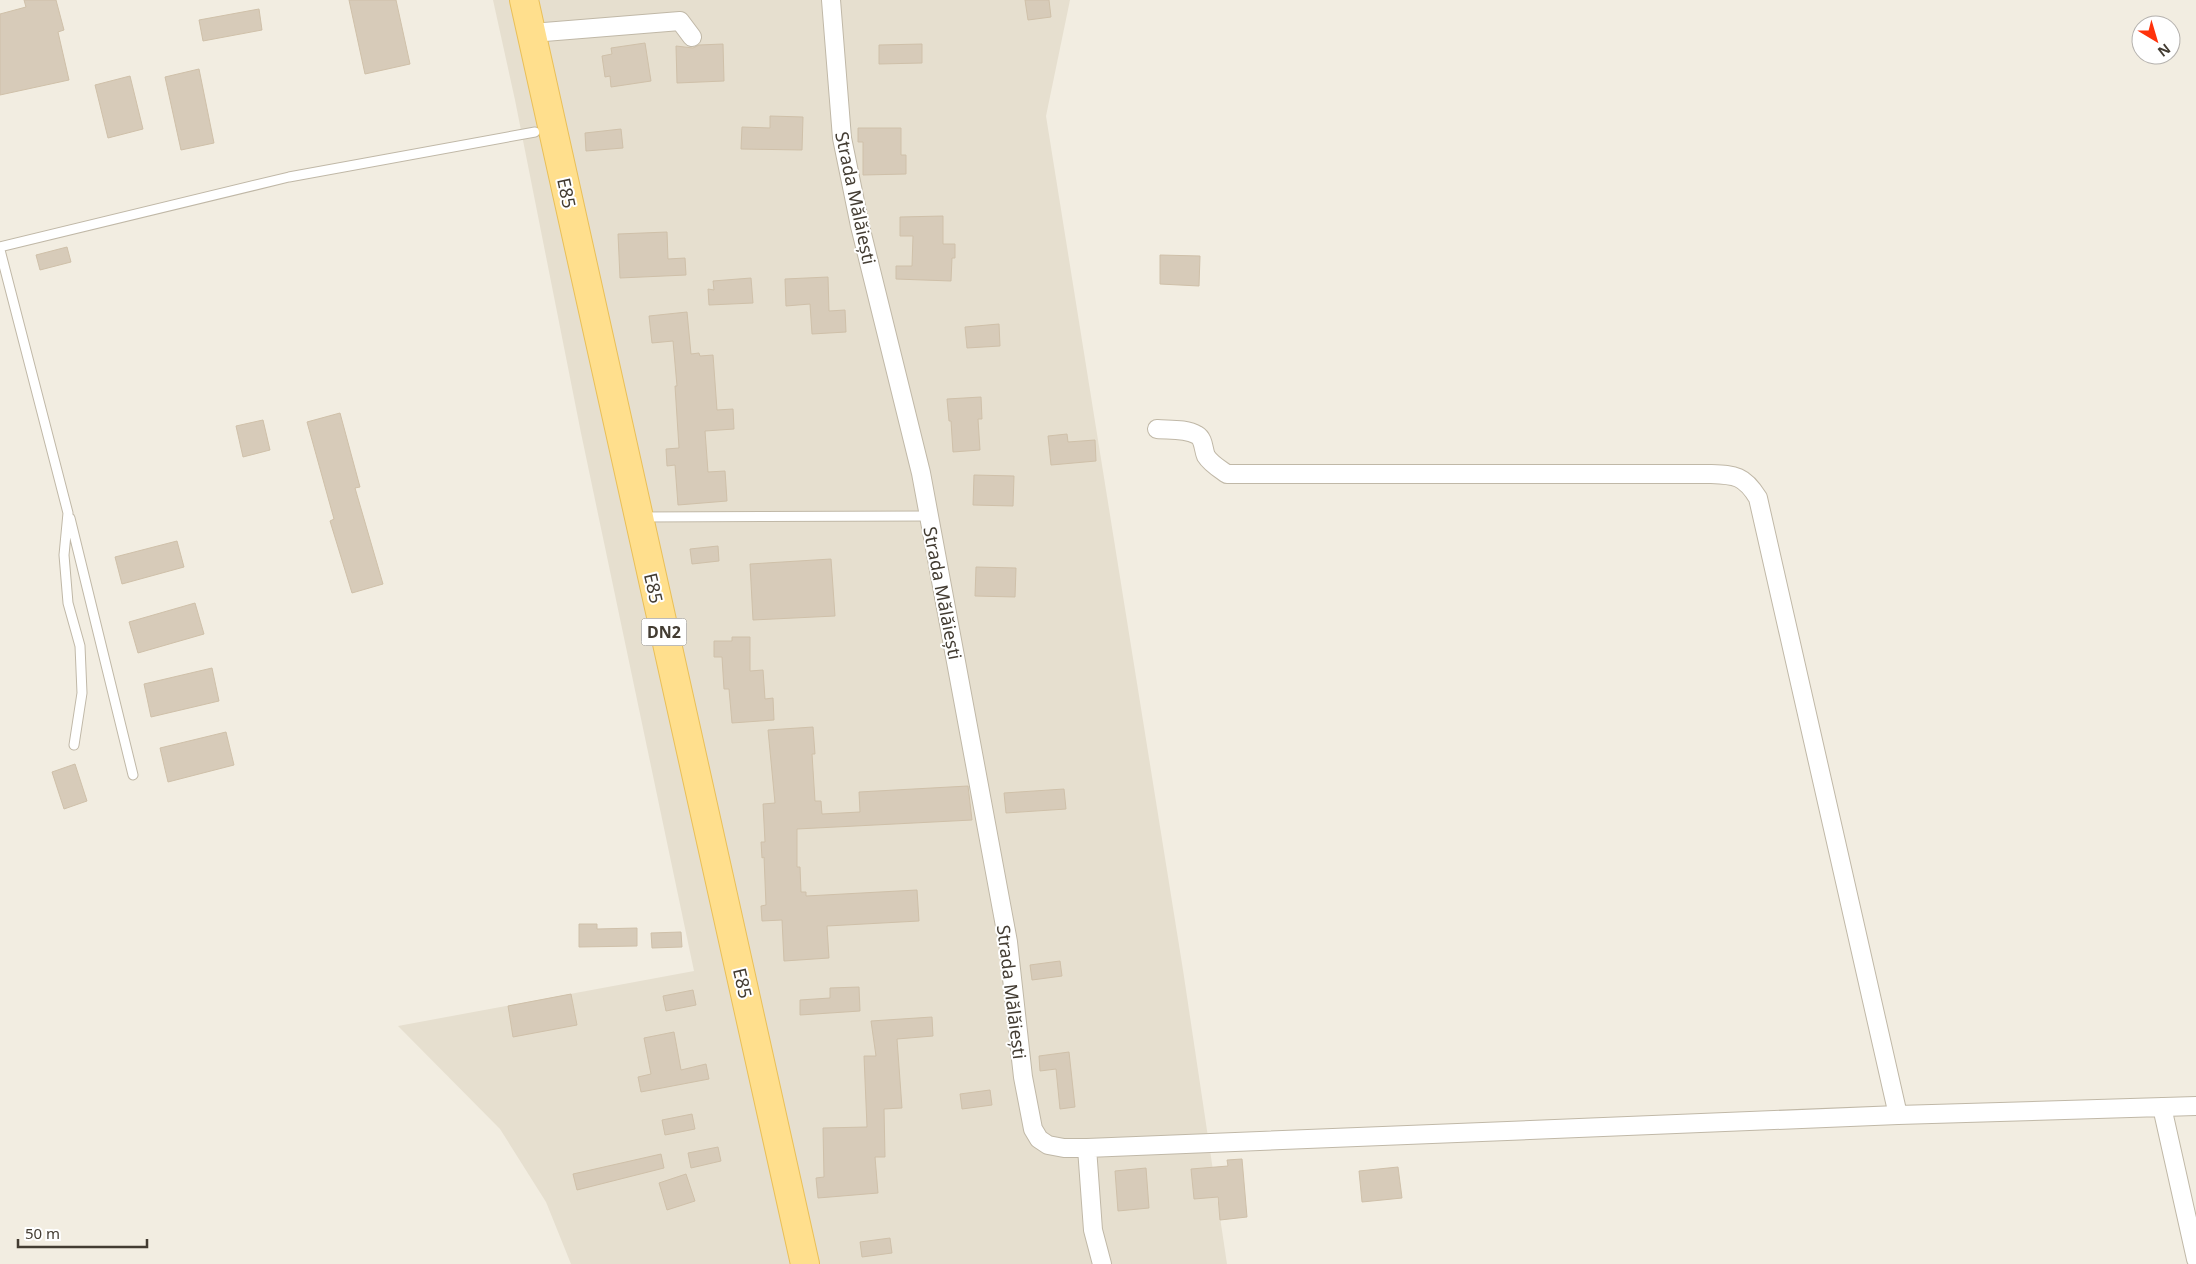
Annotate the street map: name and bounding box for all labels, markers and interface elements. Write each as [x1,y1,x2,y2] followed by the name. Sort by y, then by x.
[2131,15,2181,65] north arrow
[2154,40,2175,62] text: N
[830,129,882,267] street label: Strada Mălăiești
[552,176,582,210] street label: E85
[918,524,968,662] street label: Strada Mălăiești
[639,570,669,606] street label: E85
[642,618,686,646] road number: DN2
[992,923,1032,1061] street label: Strada Mălăiești
[728,965,758,1001] street label: E85
[18,1216,146,1248] scale bar
[25,1223,60,1243] text: 50 m

